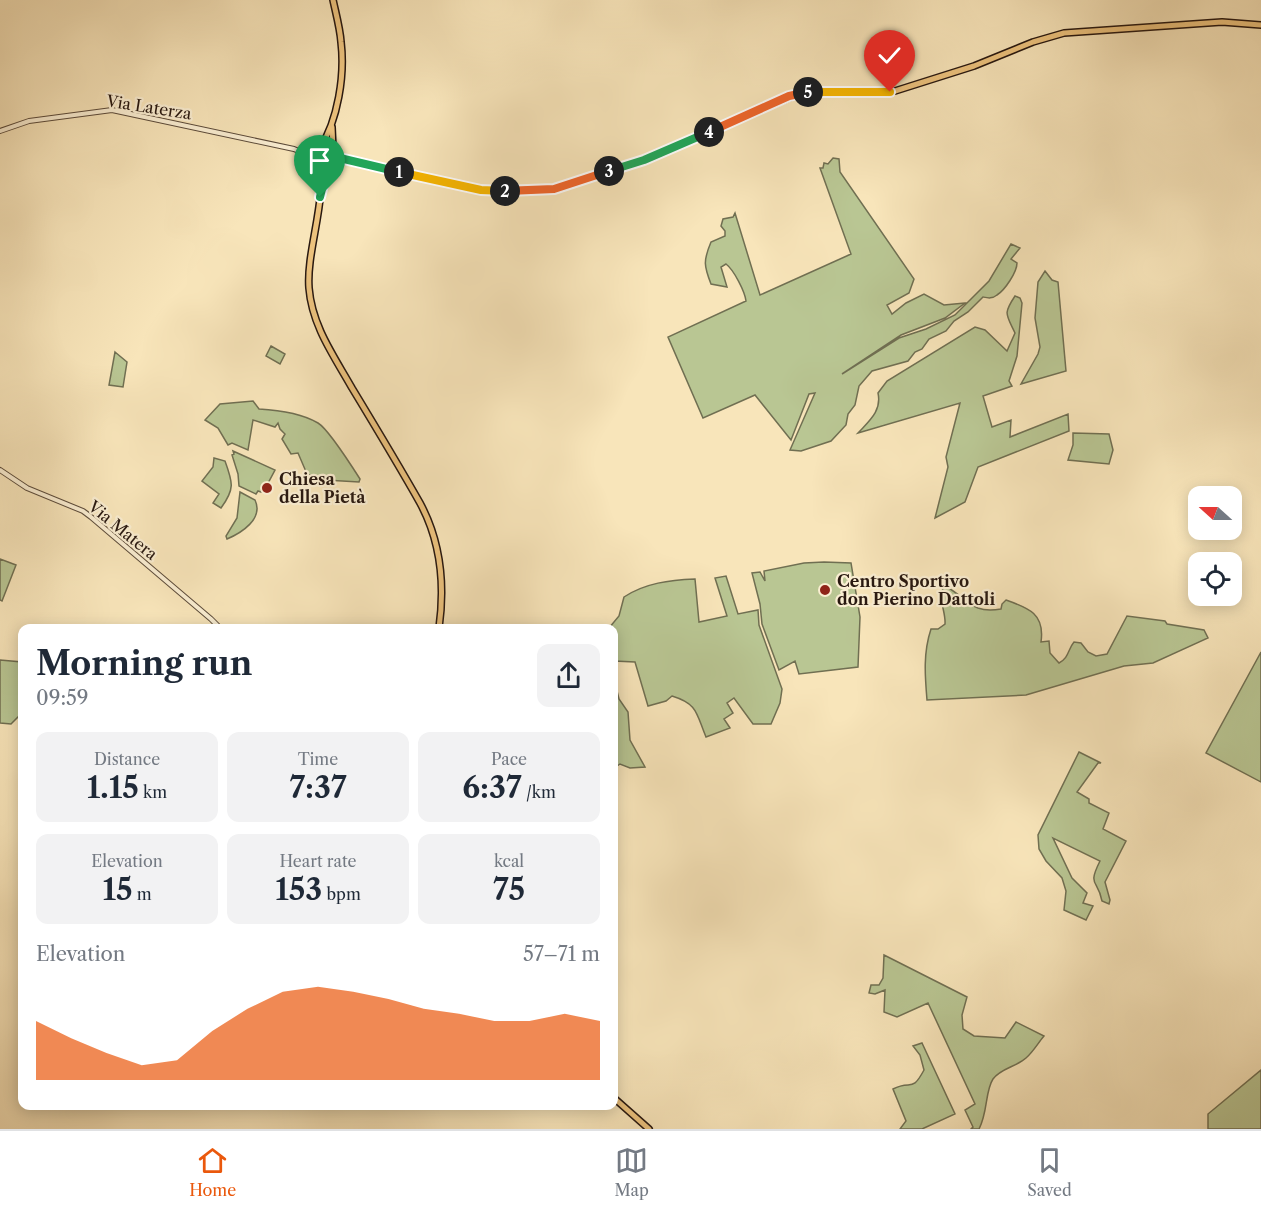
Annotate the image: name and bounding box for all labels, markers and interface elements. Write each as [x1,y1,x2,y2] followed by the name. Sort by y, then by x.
[864,30,915,92] pin
[873,39,906,72] icon: check
[793,77,823,107] pin: 5
[804,82,812,102] text: 5
[104,90,194,124] street label: Via Laterza
[694,117,724,147] pin: 4
[704,122,714,142] text: 4
[294,135,345,197] pin
[303,144,336,177] icon: arrive
[594,156,624,186] pin: 3
[384,157,414,187] pin: 1
[604,161,614,181] text: 3
[395,162,403,182] text: 1
[490,176,520,206] pin: 2
[500,181,510,201] text: 2
[279,469,366,507] place label: Chiesa della Pietà
[260,481,274,495] marker: Chiesa della Pietà
[1188,486,1242,540] north arrow
[1188,486,1242,606] map controls
[84,495,162,564] street label: Via Matera
[1188,552,1242,606] button: locate
[837,571,995,609] place label: Centro Sportivo don Pierino Dattoli
[818,583,832,597] marker: Centro Sportivo don Pierino Dattoli
[36,643,252,684] text: Morning run
[537,644,600,707] button: share
[36,686,89,710] text: 09:59
[94,749,160,769] text: Distance
[298,749,338,769] text: Time
[491,749,527,769] text: Pace
[87,769,139,806] text: 1.15
[289,769,347,806] text: 7:37
[462,769,522,806] text: 6:37
[139,782,167,802] text: km
[522,782,556,802] text: /km
[91,851,163,871] text: Elevation
[279,851,357,871] text: Heart rate
[494,851,524,871] text: kcal
[102,871,132,908] text: 15
[275,871,322,908] text: 153
[493,871,525,908] text: 75
[132,884,152,904] text: m
[322,884,361,904] text: bpm
[36,942,125,966] text: Elevation
[523,942,600,966] text: 57–71 m
[189,1144,236,1200] tab: Home
[615,1144,649,1200] tab: Map
[1027,1144,1072,1200] tab: Saved

